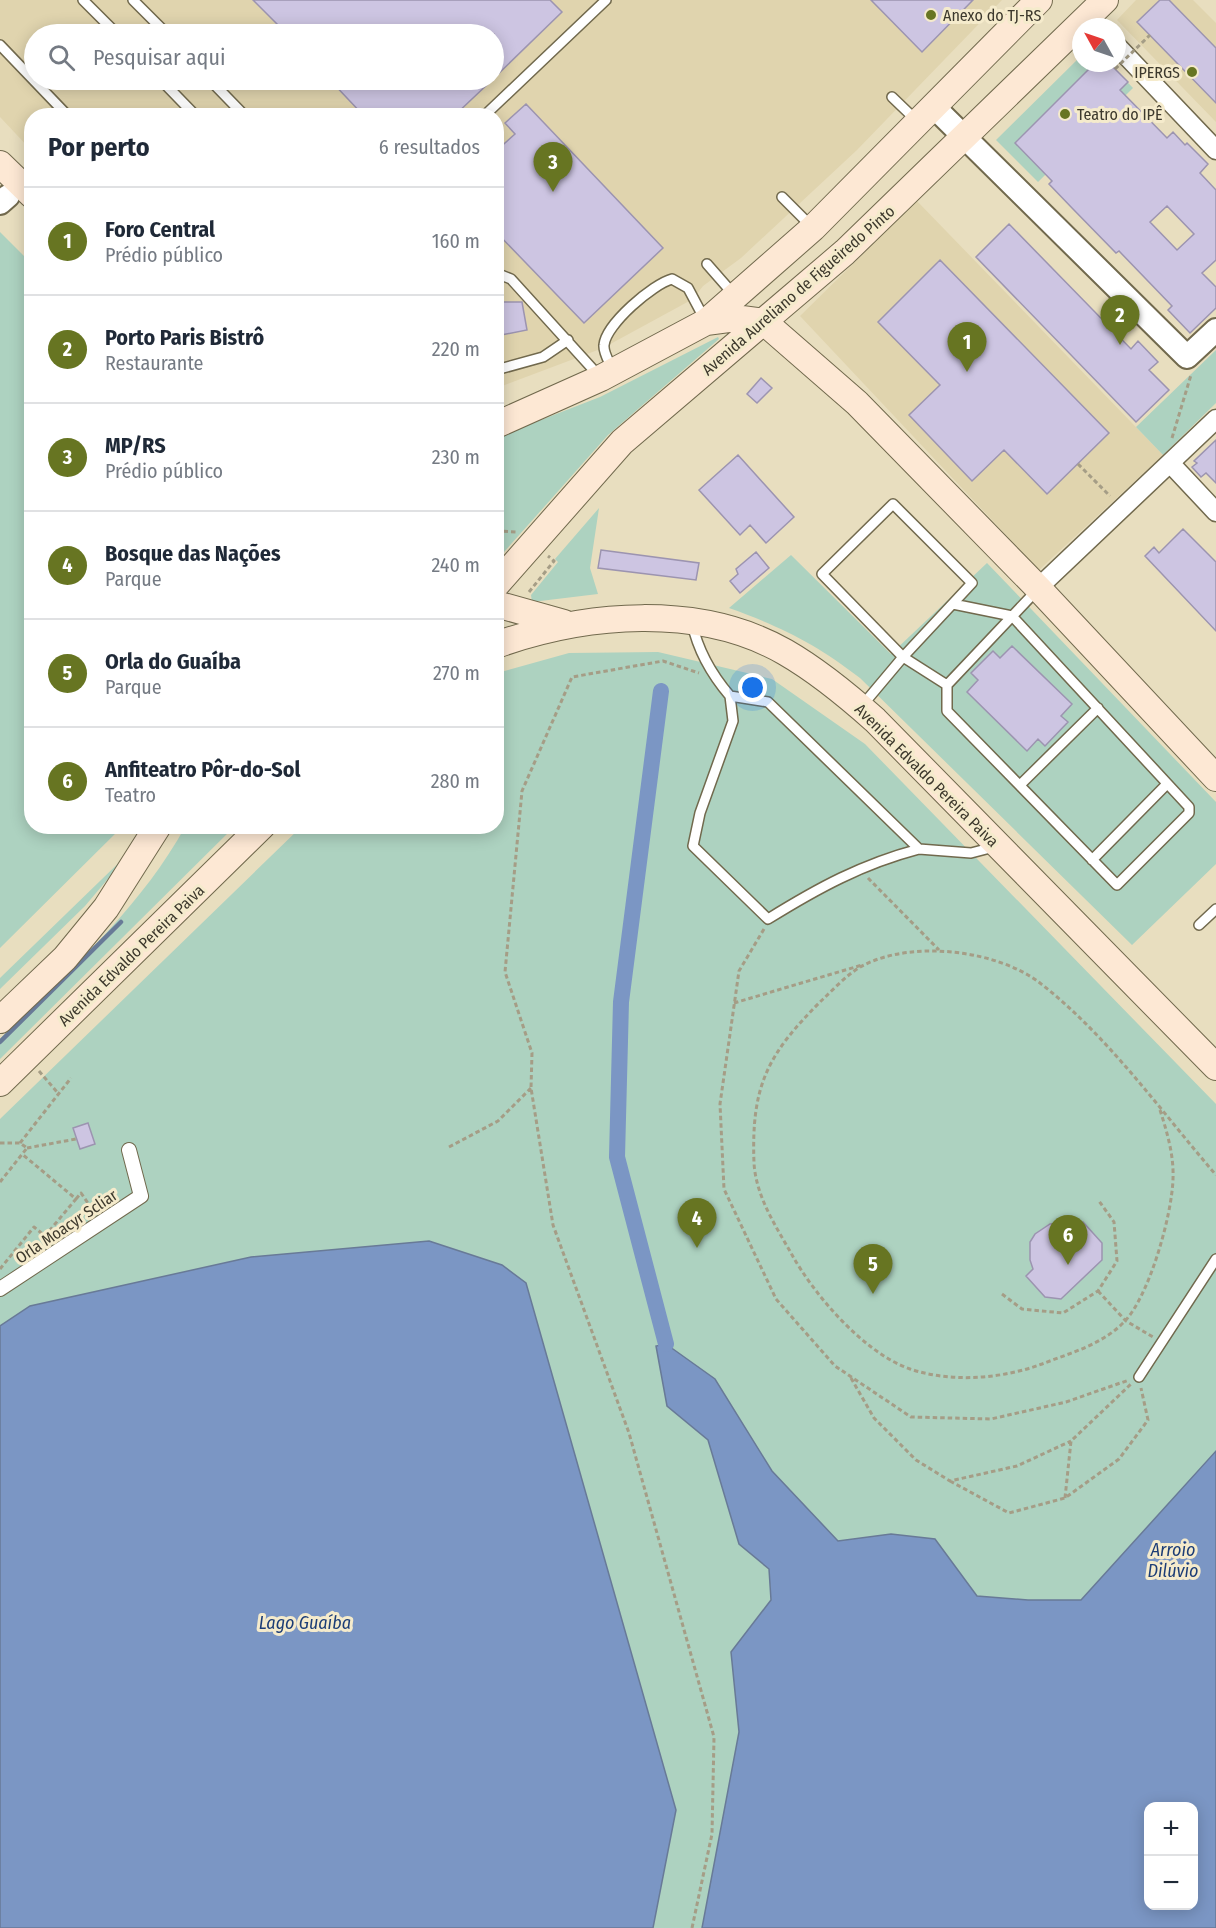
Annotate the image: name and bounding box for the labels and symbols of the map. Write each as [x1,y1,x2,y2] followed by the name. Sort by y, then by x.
[943,6,1041,25] place label: Anexo do TJ-RS
[924,8,938,22] marker: Anexo do TJ-RS
[1072,18,1126,72] north arrow
[1134,63,1180,82] place label: IPERGS
[1185,65,1199,79] marker: IPERGS
[1077,105,1163,124] place label: Teatro do IPÊ
[1058,107,1072,121] marker: Teatro do IPÊ
[534,142,572,192] pin: 3
[698,202,899,379] street label: Avenida Aureliano de Figueiredo Pinto
[1100,296,1140,345] pin: 2
[948,322,986,372] pin: 1
[738,673,767,702] your location
[851,700,1002,851] street label: Avenida Edvaldo Pereira Paiva
[55,881,208,1030] street label: Avenida Edvaldo Pereira Paiva
[12,1185,121,1267] street label: Orla Moacyr Scliar
[678,1198,716,1248] pin: 4
[1048,1216,1088,1265] pin: 6
[854,1244,892,1294] pin: 5
[1147,1539,1199,1582] water label: Arroio Dilúvio
[259,1612,351,1634] water label: Lago Guaíba

